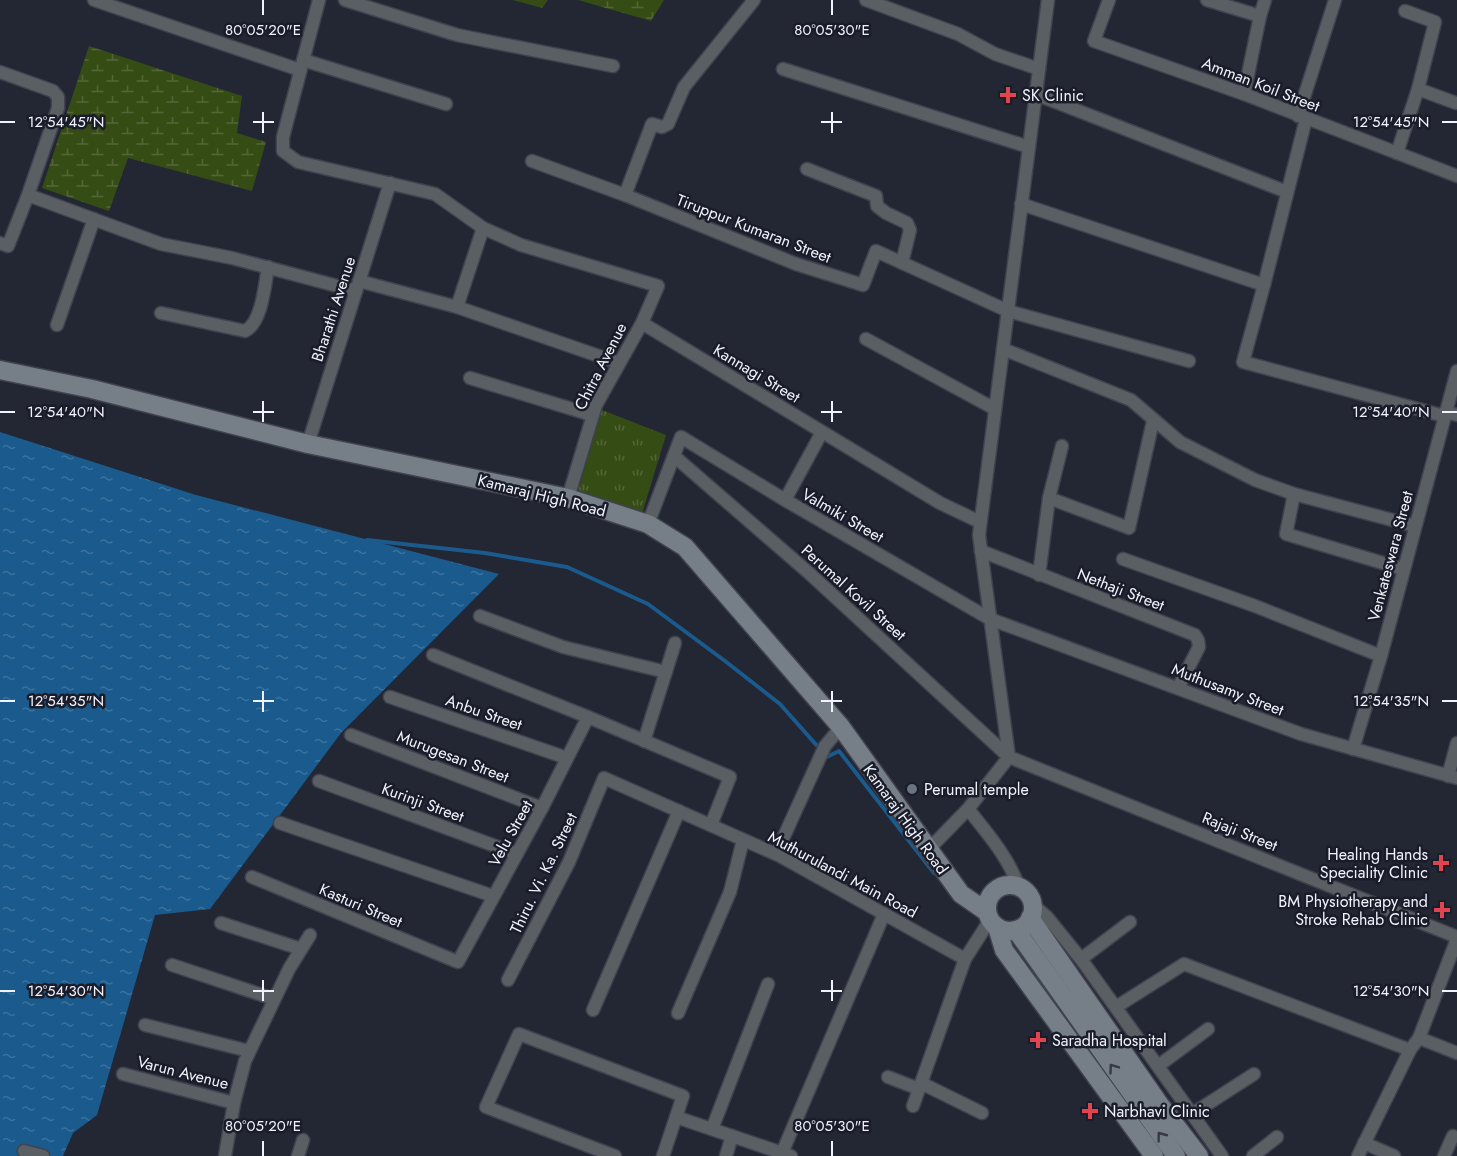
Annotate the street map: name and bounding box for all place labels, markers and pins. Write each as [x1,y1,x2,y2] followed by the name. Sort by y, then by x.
[1022,84,1084,107] place label: SK Clinic
[999,86,1017,104] marker: SK Clinic
[924,778,1029,801] place label: Perumal temple
[905,782,919,796] marker: Perumal temple
[1320,843,1428,884] place label: Healing Hands Speciality Clinic
[1432,854,1450,872] marker: Healing Hands Speciality Clinic
[1278,890,1428,931] place label: BM Physiotherapy and Stroke Rehab Clinic
[1433,901,1451,919] marker: BM Physiotherapy and Stroke Rehab Clinic
[1052,1029,1167,1052] place label: Saradha Hospital
[1029,1031,1047,1049] marker: Saradha Hospital
[1104,1100,1210,1123] place label: Narbhavi Clinic
[1081,1102,1099,1120] marker: Narbhavi Clinic

